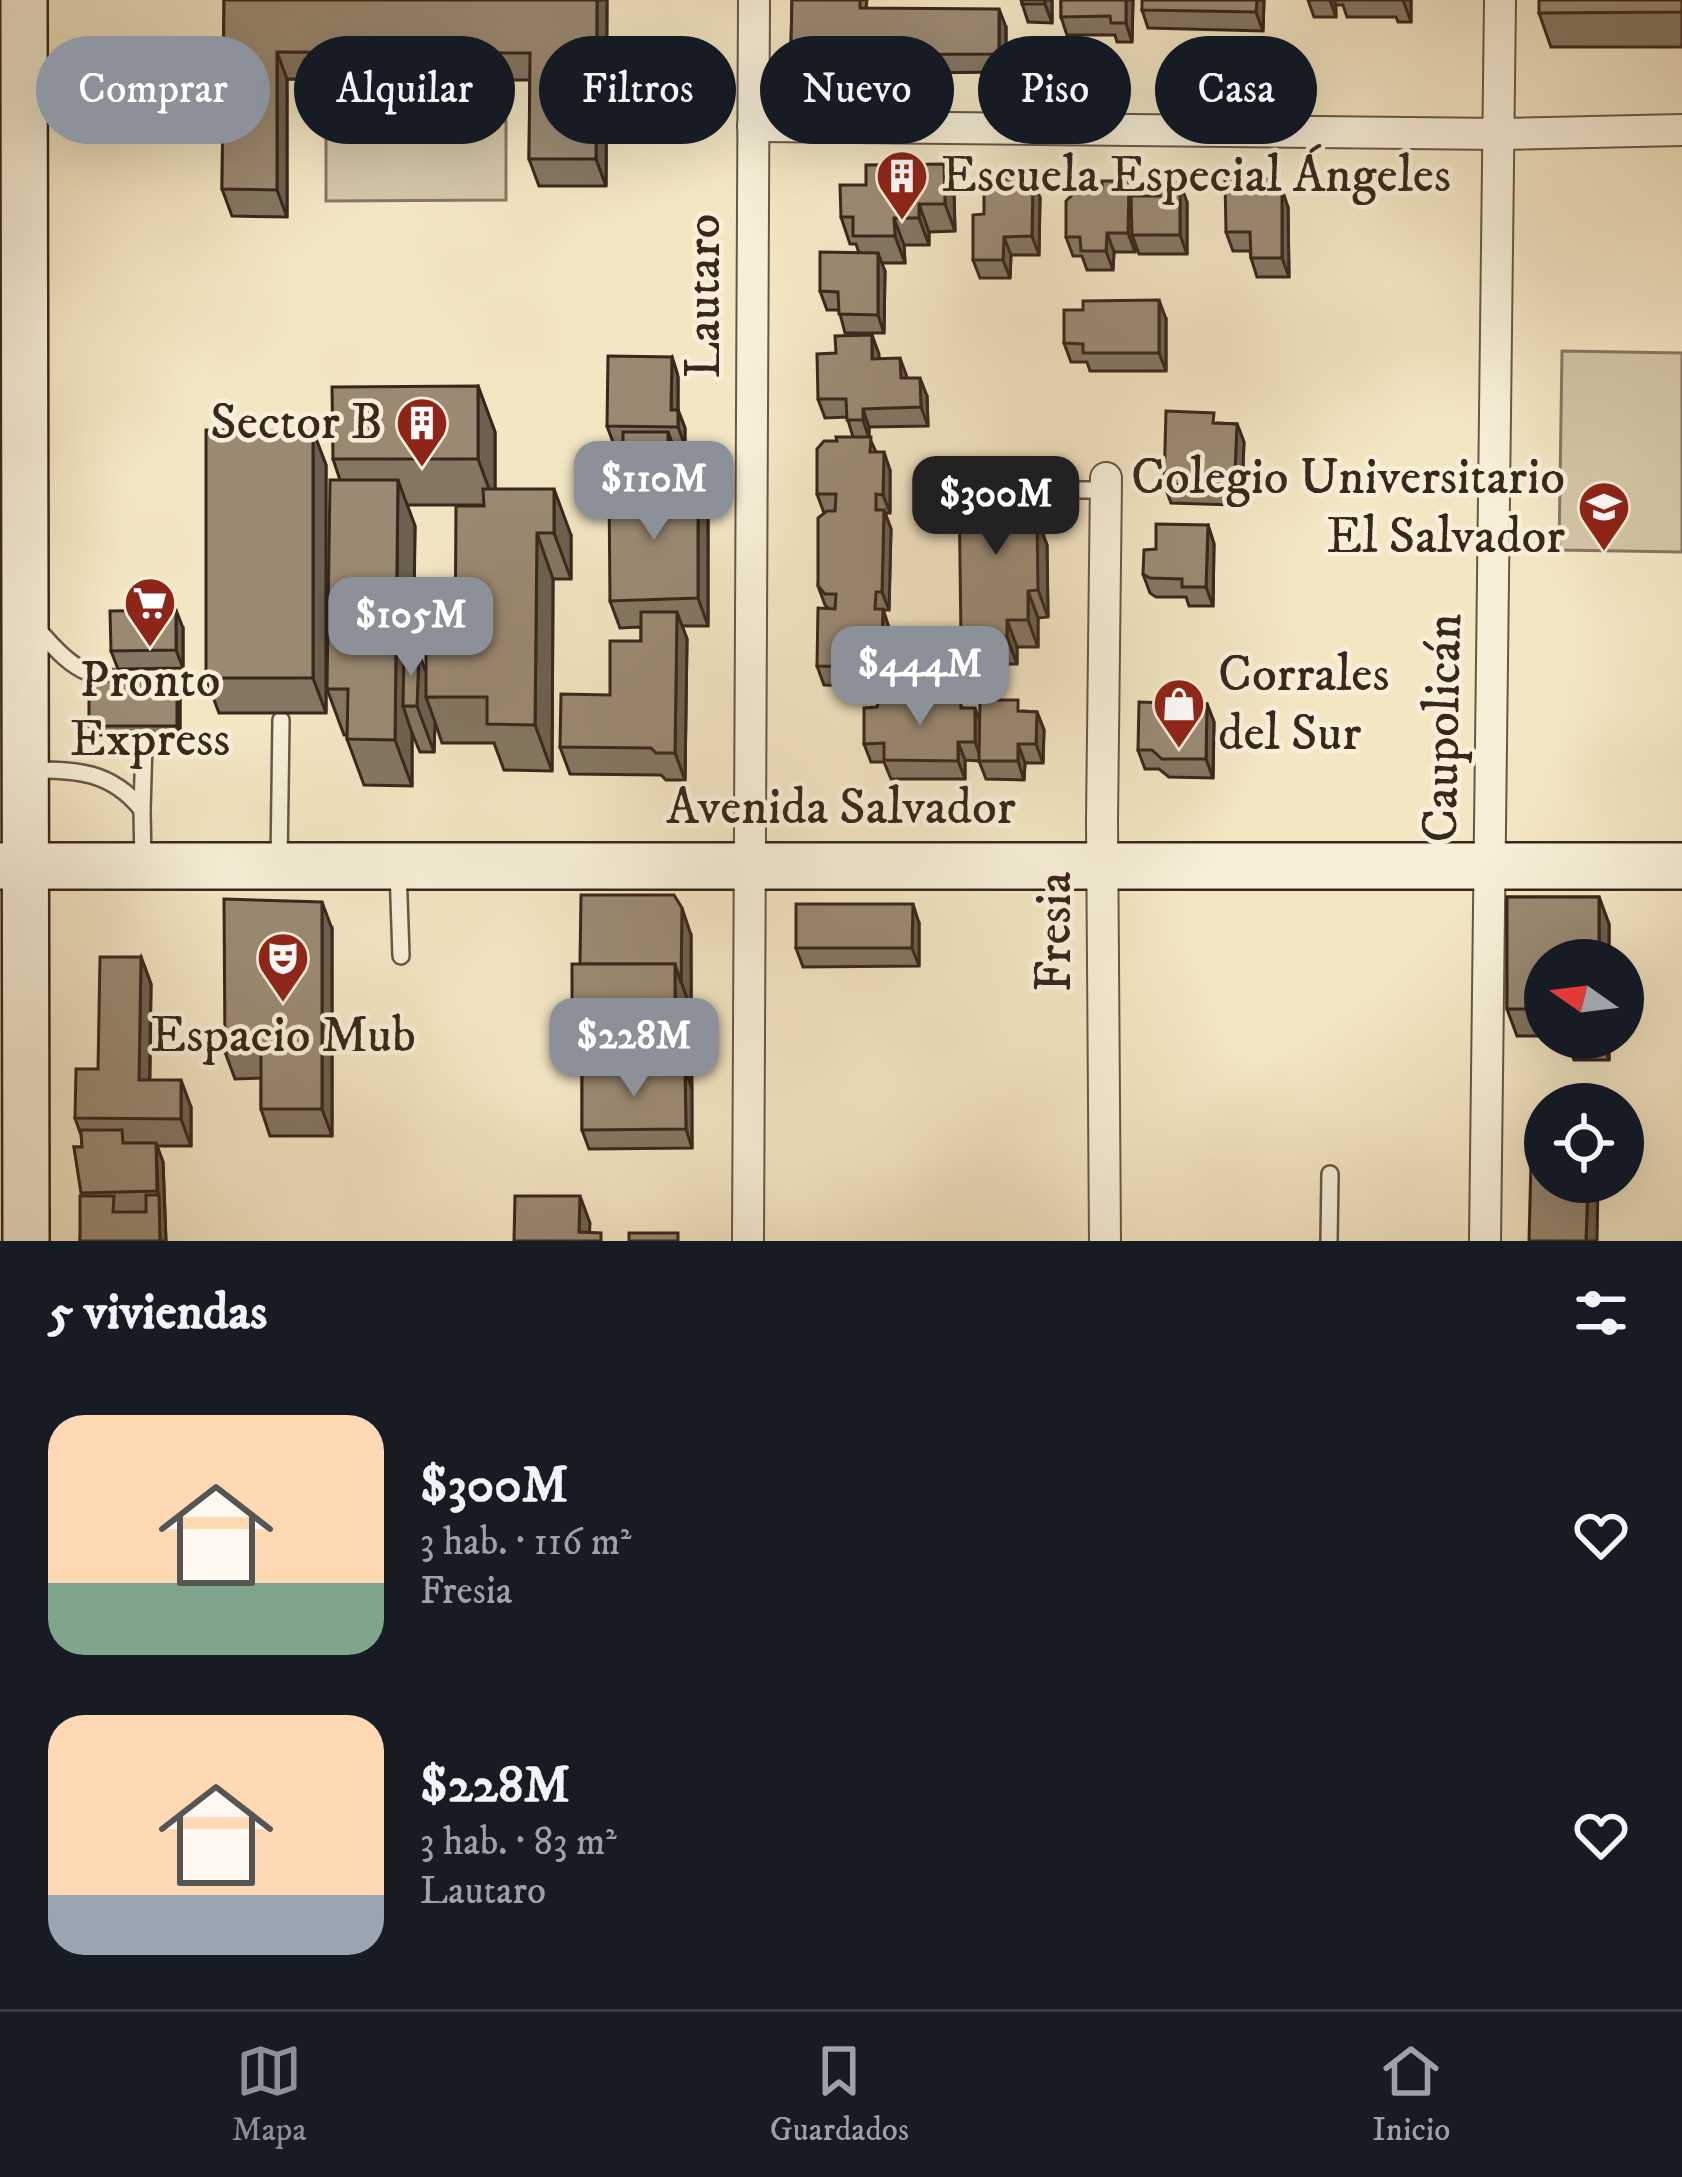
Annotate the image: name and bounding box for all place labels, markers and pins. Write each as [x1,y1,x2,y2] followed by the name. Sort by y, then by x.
[941,144,1451,208] place label: Escuela Especial Ángeles
[874,148,930,222] building icon: Escuela Especial Ángeles
[210,391,383,455] place label: Sector B
[394,395,450,469] building icon: Sector B
[570,441,738,543] pin: $110M
[1131,446,1565,569] place label: Colegio Universitario El Salvador
[912,456,1080,558] pin: $300M
[1576,479,1632,553] school or university icon: Colegio Universitario El Salvador
[122,575,178,649] supermarket icon: Pronto Express
[327,577,495,679] pin: $105M
[836,626,1004,728] pin: $444M
[1218,643,1389,766] place label: Corrales del Sur
[70,649,230,772] place label: Pronto Express
[1151,676,1207,750] shop icon: Corrales del Sur
[255,930,311,1004] theatre icon: Espacio Mub
[550,998,718,1100] pin: $228M
[150,1004,416,1068] place label: Espacio Mub

